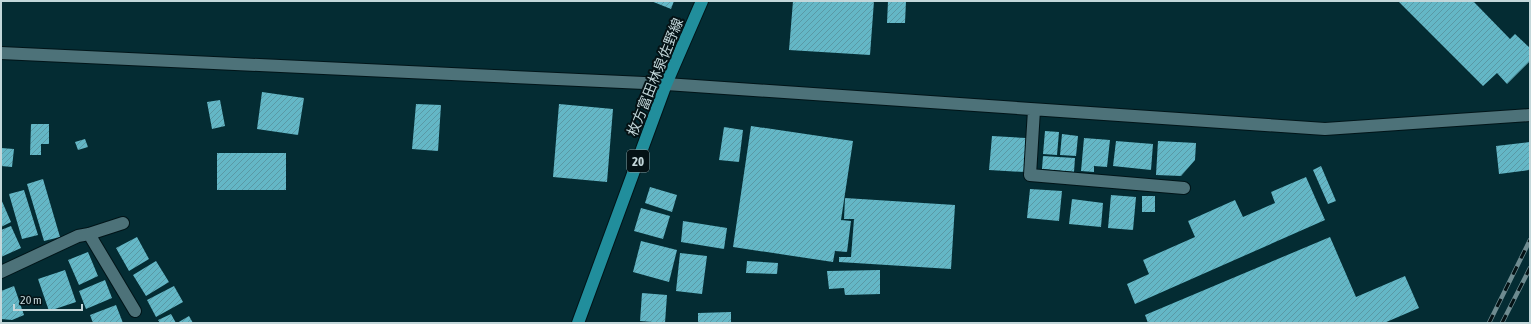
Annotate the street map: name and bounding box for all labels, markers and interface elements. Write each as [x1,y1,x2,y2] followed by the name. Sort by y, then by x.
[624,16,686,138] street label: 枚方富田林泉佐野線
[627,150,649,172] road number: 20
[14,286,82,312] scale bar
[20,293,42,307] text: 20 m

